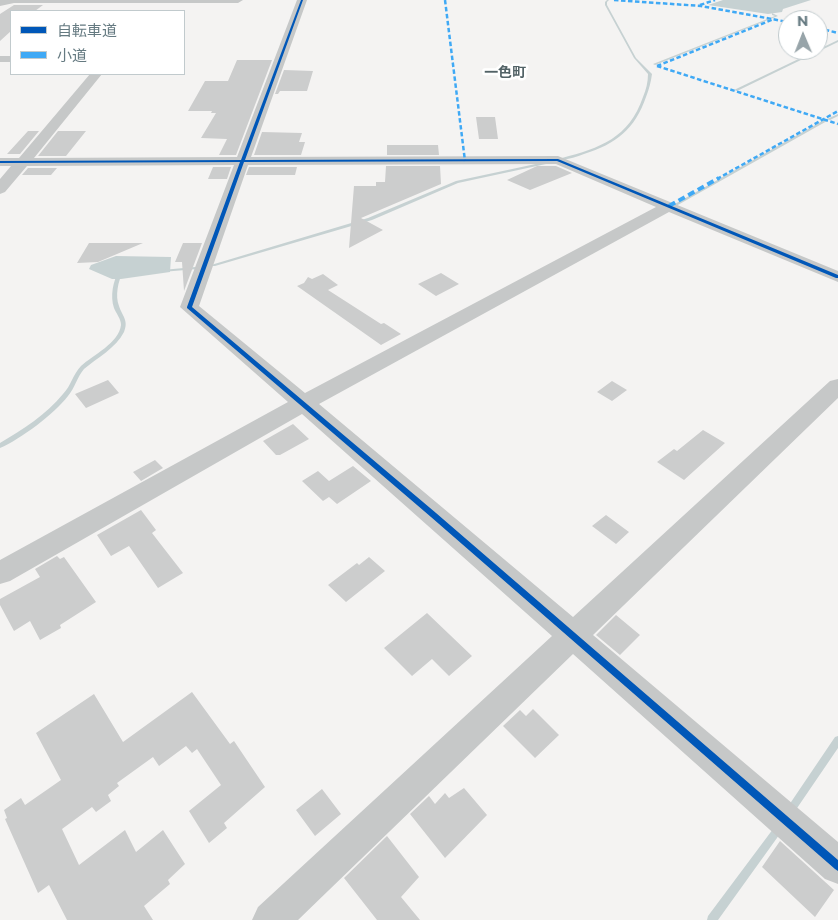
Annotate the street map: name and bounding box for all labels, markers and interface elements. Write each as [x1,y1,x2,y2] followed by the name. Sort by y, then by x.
[10,10,185,75] legend
[778,10,828,60] north arrow
[797,12,809,30] text: N
[57,21,117,40] text: 自転車道
[57,46,87,65] text: 小道
[484,65,526,81] district label: 一色町

